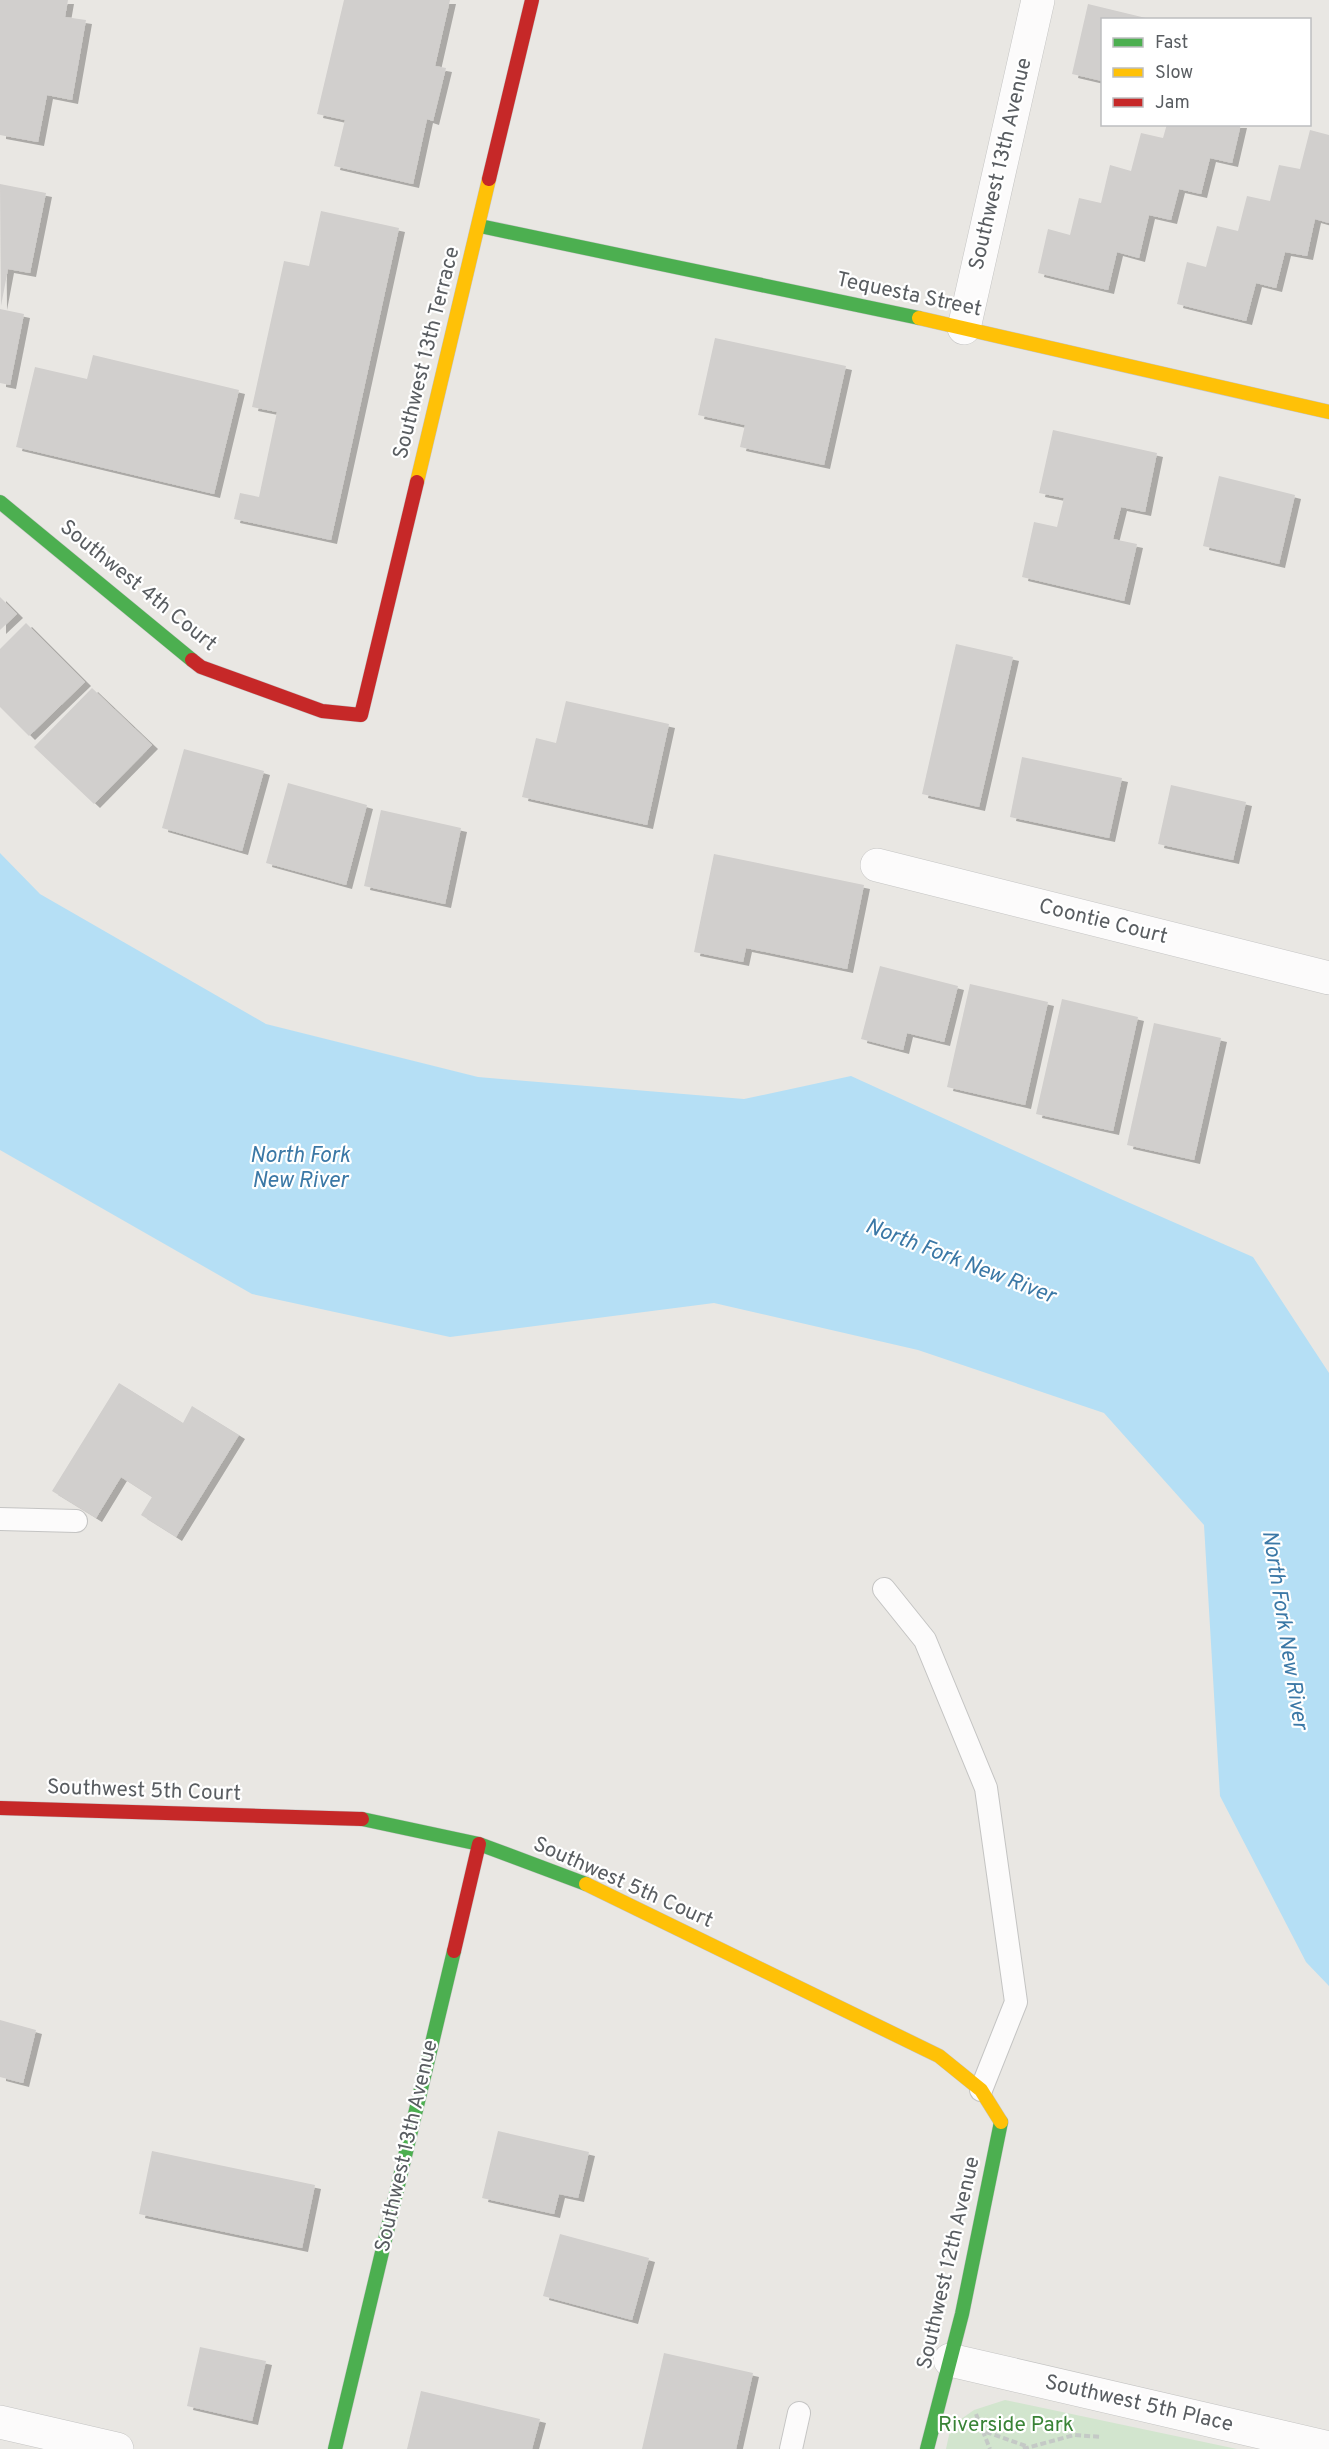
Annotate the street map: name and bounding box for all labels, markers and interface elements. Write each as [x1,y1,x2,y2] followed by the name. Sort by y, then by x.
[1101,18,1311,126] legend
[1155,32,1188,55] text: Fast
[963,55,1039,273] street label: Southwest 13th Avenue
[1155,62,1193,85] text: Slow
[1155,92,1190,115] text: Jam
[388,244,466,462] street label: Southwest 13th Terrace
[834,266,984,324] street label: Tequesta Street
[54,514,222,658] street label: Southwest 4th Court
[1036,893,1170,951] street label: Coontie Court
[250,1143,351,1195] water label: North Fork New River
[861,1213,1060,1311] water label: North Fork New River
[1255,1528,1313,1733] water label: North Fork New River
[46,1774,242,1808] street label: Southwest 5th Court
[529,1831,717,1935] street label: Southwest 5th Court
[369,2037,445,2255] street label: Southwest 13th Avenue
[911,2154,987,2372] street label: Southwest 12th Avenue
[1042,2369,1236,2439] street label: Southwest 5th Place
[938,2412,1074,2439] park label: Riverside Park

